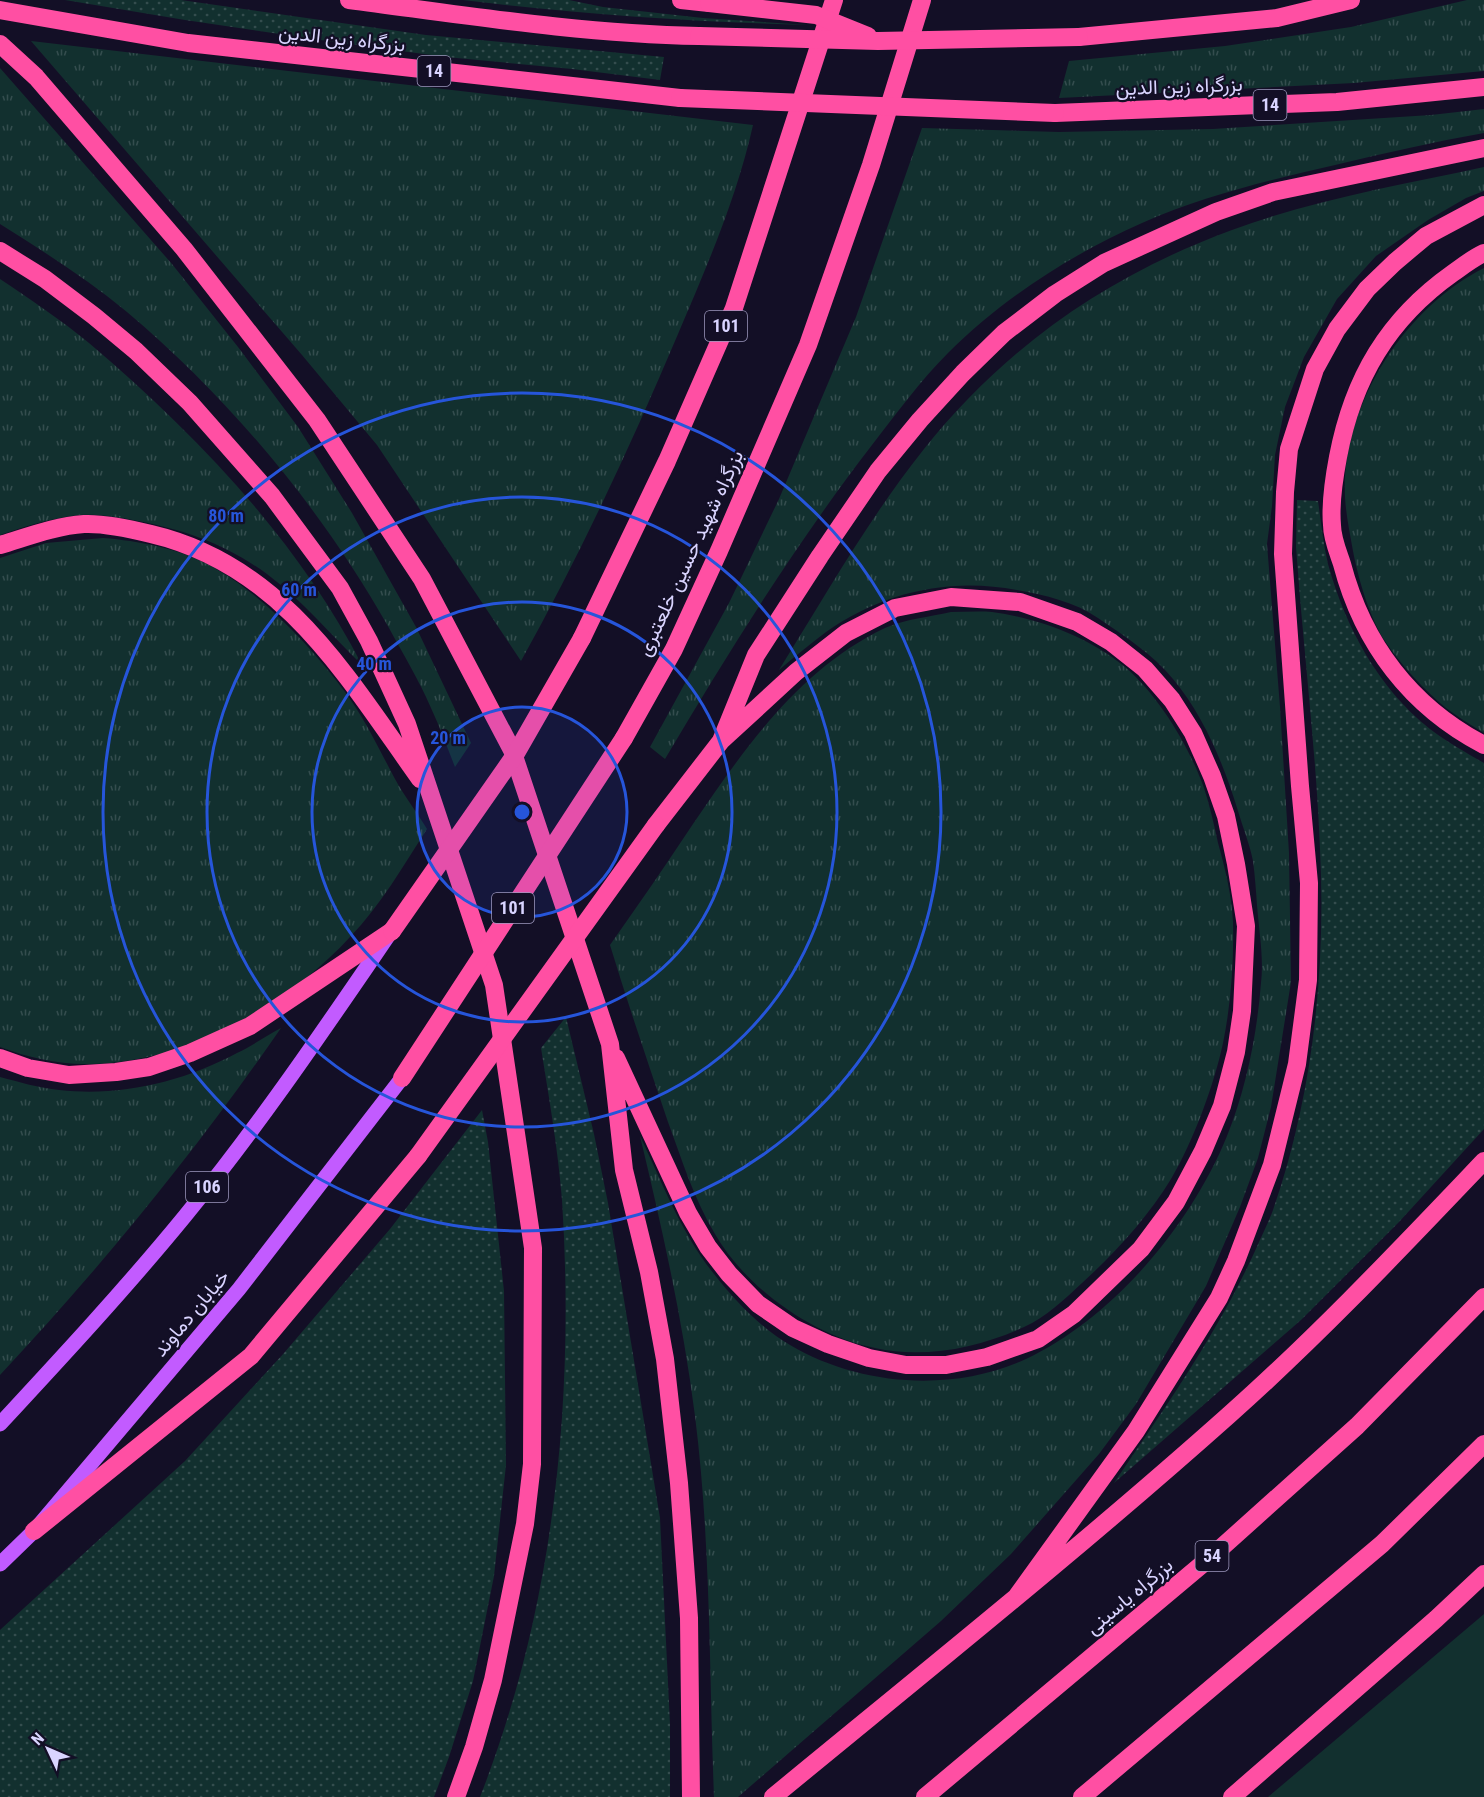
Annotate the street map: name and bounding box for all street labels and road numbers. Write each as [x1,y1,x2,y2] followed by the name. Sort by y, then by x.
[277,19,407,58] street label: بزرگراه زین الدین
[418,56,450,86] road number: 14
[1115,72,1243,101] street label: بزرگراه زین الدین
[1254,90,1286,120] road number: 14
[705,311,747,341] road number: 101
[632,446,749,660] street label: بزرگراه شهید حسین خلعتبری
[492,893,534,923] road number: 101
[186,1172,228,1202] road number: 106
[148,1265,235,1362] street label: خیابان دماوند
[1196,1541,1228,1571] road number: 54
[1081,1553,1178,1640] street label: بزرگراه یاسینی

